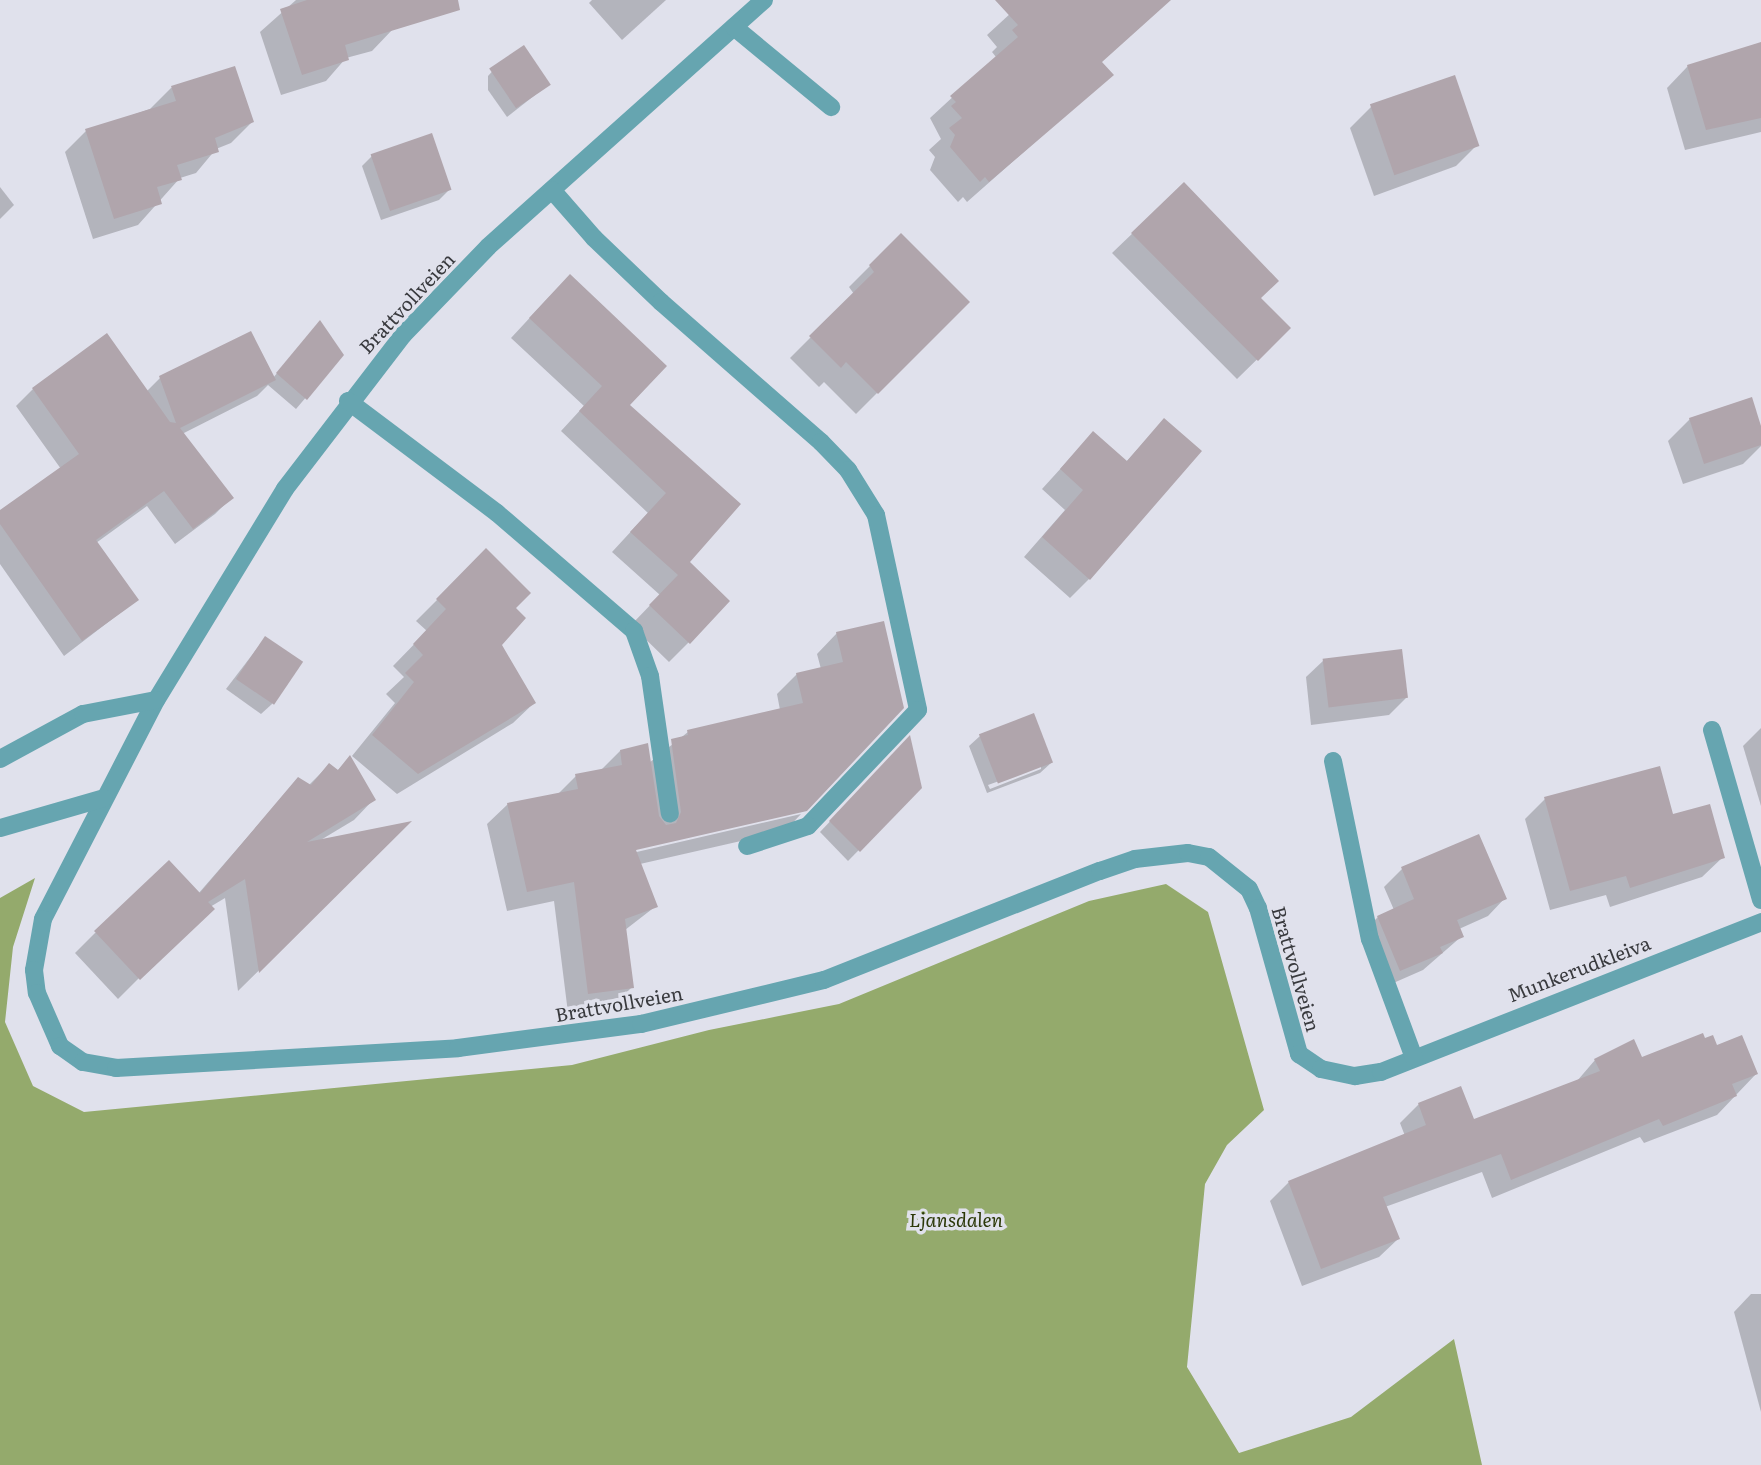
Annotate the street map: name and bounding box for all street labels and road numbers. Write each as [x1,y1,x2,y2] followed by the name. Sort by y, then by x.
[355,248,459,358] street label: Brattvollveien
[1267,904,1325,1034] street label: Brattvollveien
[1504,931,1654,1007] street label: Munkerudkleiva
[553,982,685,1026] street label: Brattvollveien

